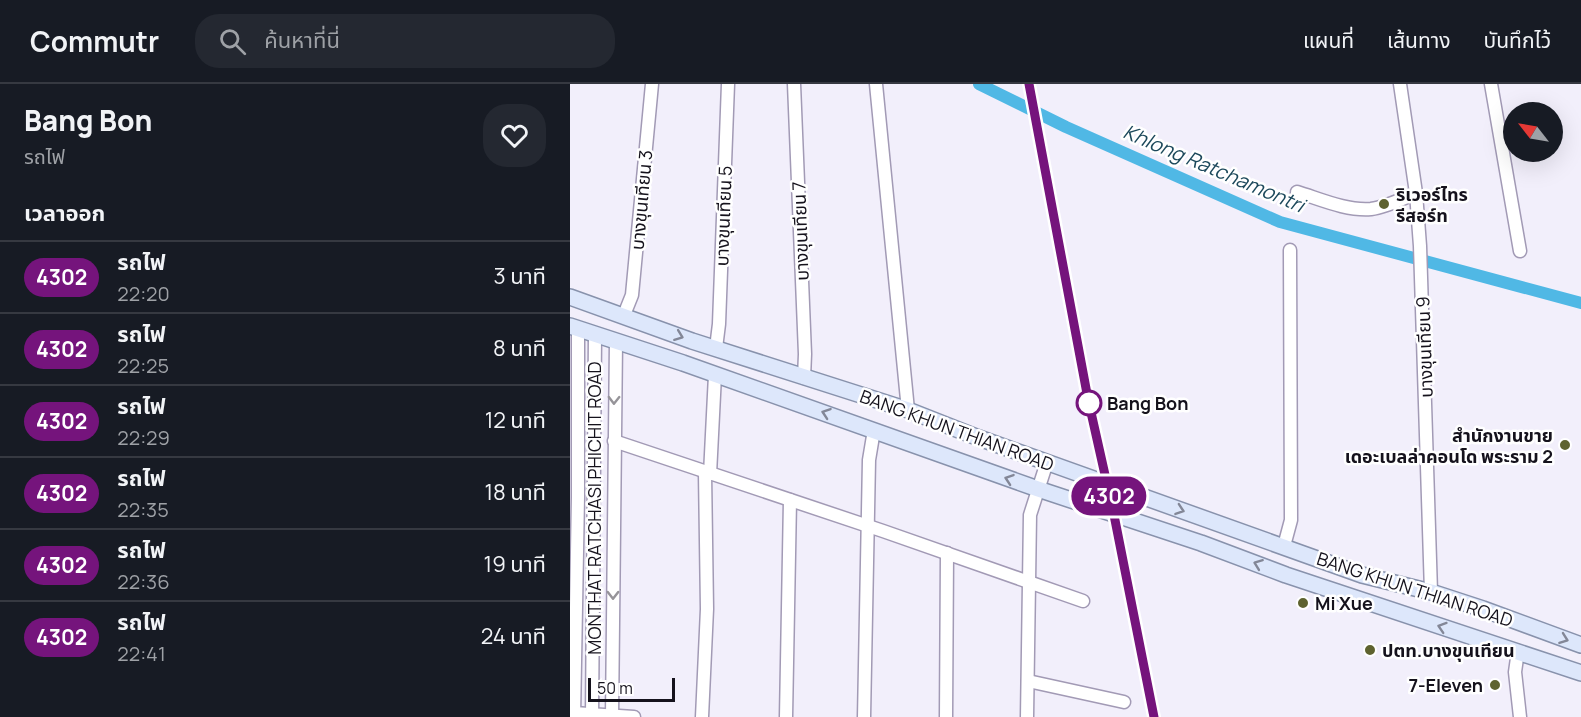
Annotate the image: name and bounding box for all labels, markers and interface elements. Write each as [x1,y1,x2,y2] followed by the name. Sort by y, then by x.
[195,14,615,68] search box
[30,22,159,60] text: Commutr
[216,25,249,58] icon: search
[264,25,340,55] text: ค้นหาที่นี่
[1303,26,1354,54] text: แผนที่
[1387,26,1451,54] text: เส้นทาง
[1484,26,1551,54] text: บันทึกไว้
[24,101,152,139] text: Bang Bon
[1503,102,1563,162] north arrow
[1503,102,1563,162] map controls
[483,104,546,167] button: heart
[1120,118,1311,219] water label: Khlong Ratchamontri
[24,143,65,170] text: รถไฟ
[625,149,657,251] street label: บางขุนเทียน 3
[709,165,737,267] street label: บางขุนเทียน 5
[786,181,814,281] street label: บางขุนเทียน 7
[1395,182,1468,227] place label: ริเวอร์ไทร รีสอร์ท
[1377,197,1391,211] marker: ริเวอร์ไทร รีสอร์ท
[24,198,105,228] text: เวลาออก
[117,247,166,277] text: รถไฟ
[494,261,546,291] text: 3 นาที
[36,263,87,291] text: 4302
[117,280,170,307] text: 22:20
[1410,296,1438,398] street label: บางขุนเทียน 9
[117,319,166,349] text: รถไฟ
[673,328,684,341] one-way arrow
[493,333,546,363] text: 8 นาที
[36,335,87,363] text: 4302
[117,352,169,379] text: 22:25
[582,361,606,655] street label: MONTHAT RATCHASI PHICHIT ROAD
[857,384,1057,476] street label: BANG KHUN THIAN ROAD
[1076,390,1102,416] marker: Bang Bon
[117,391,166,421] text: รถไฟ
[1107,391,1188,415] place label: Bang Bon
[608,395,621,404] one-way arrow
[485,405,546,435] text: 12 นาที
[36,407,87,435] text: 4302
[821,408,832,421] one-way arrow
[1345,423,1553,468] place label: สำนักงานขาย เดอะเบลล่าคอนโด พระราม 2
[117,424,170,451] text: 22:29
[1558,438,1572,452] marker: สำนักงานขาย เดอะเบลล่าคอนโด พระราม 2
[117,463,166,493] text: รถไฟ
[1004,473,1015,486] one-way arrow
[1067,476,1151,516] line badge: 4302
[484,477,546,507] text: 18 นาที
[36,479,87,507] text: 4302
[1083,482,1135,510] text: 4302
[117,496,169,523] text: 22:35
[1175,502,1185,515] one-way arrow
[117,535,166,565] text: รถไฟ
[1314,546,1516,632] street label: BANG KHUN THIAN ROAD
[484,549,546,579] text: 19 นาที
[36,551,87,579] text: 4302
[1253,559,1264,571] one-way arrow
[117,568,170,595] text: 22:36
[607,590,619,599] one-way arrow
[1315,591,1373,615] place label: Mi Xue
[1296,596,1310,610] marker: Mi Xue
[117,607,166,637] text: รถไฟ
[481,621,546,651] text: 24 นาที
[1437,621,1448,634] one-way arrow
[36,623,87,651] text: 4302
[1558,631,1569,644] one-way arrow
[1382,638,1515,662] place label: ปตท.บางขุนเทียน
[117,640,166,667] text: 22:41
[1363,643,1377,657] marker: ปตท.บางขุนเทียน
[1408,673,1483,697] place label: 7-Eleven
[588,675,675,702] scale bar
[597,677,633,699] text: 50 m
[1488,678,1502,692] marker: 7-Eleven

